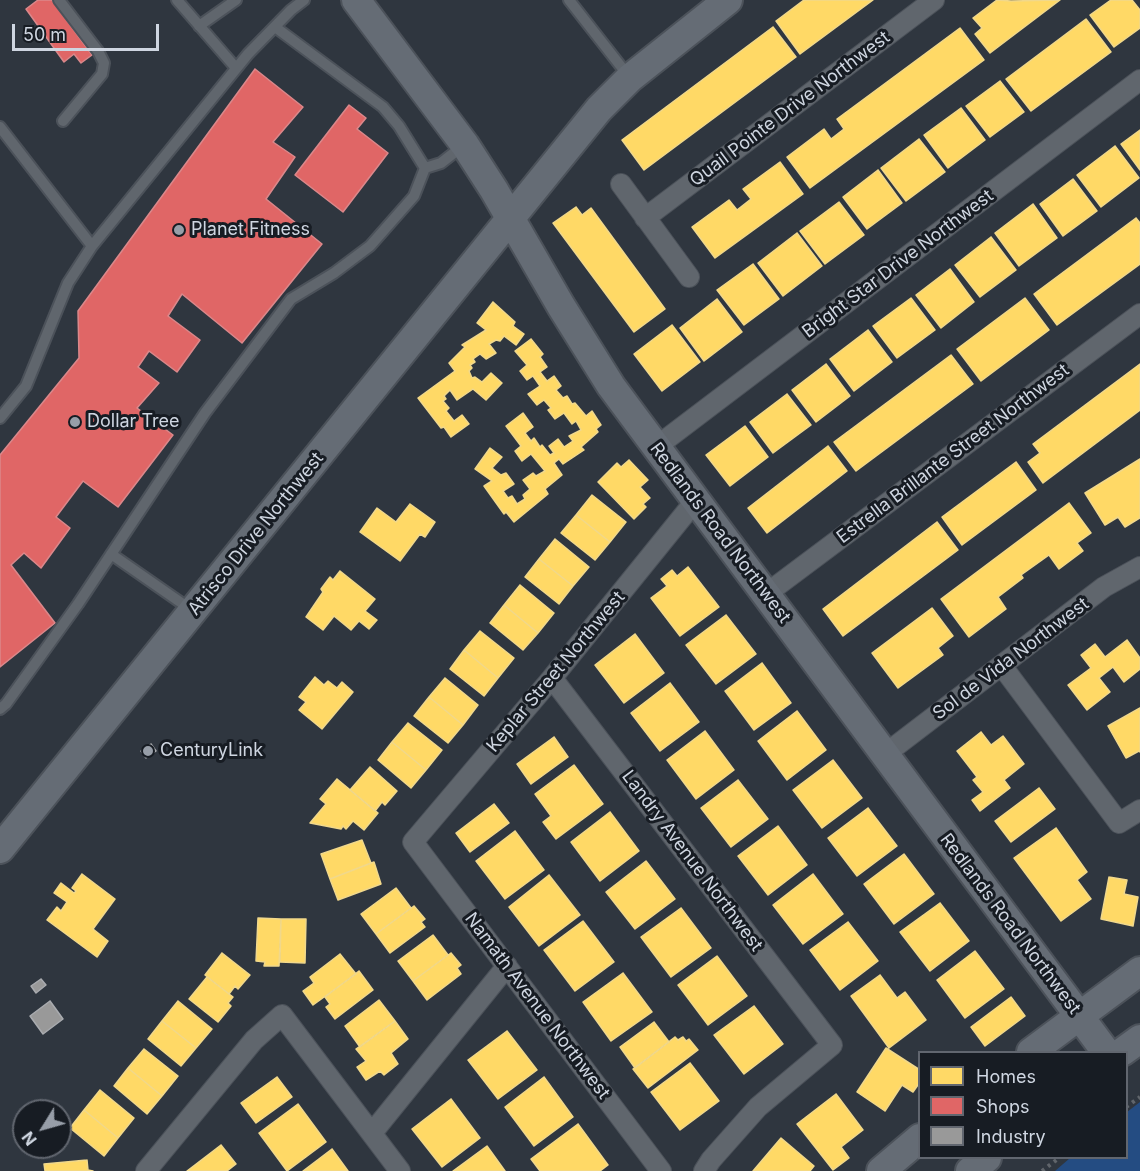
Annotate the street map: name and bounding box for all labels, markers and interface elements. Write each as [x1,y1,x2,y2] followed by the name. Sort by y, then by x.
[15,12,162,50] scale bar
[23,24,66,45] text: 50 m
[686,27,894,191] street label: Quail Pointe Drive Northwest
[798,185,998,343] street label: Bright Star Drive Northwest
[191,219,310,241] place label: Planet Fitness
[172,223,186,237] marker: Planet Fitness
[833,360,1073,548] street label: Estrella Brillante Street Northwest
[87,411,180,433] place label: Dollar Tree
[68,415,82,429] marker: Dollar Tree
[645,439,795,627] street label: Redlands Road Northwest
[184,448,328,620] street label: Atrisco Drive Northwest
[482,587,630,757] street label: Keplar Street Northwest
[929,593,1093,725] street label: Sol de Vida Northwest
[160,740,263,762] place label: CenturyLink
[141,744,155,758] marker: CenturyLink
[617,766,767,956] street label: Landry Avenue Northwest
[935,830,1085,1018] street label: Redlands Road Northwest
[460,909,614,1103] street label: Namath Avenue Northwest
[918,1051,1128,1159] legend
[976,1066,1036,1087] text: Homes
[976,1096,1030,1117] text: Shops
[12,1099,72,1159] north arrow
[976,1126,1046,1147] text: Industry
[18,1128,41,1150] text: N

